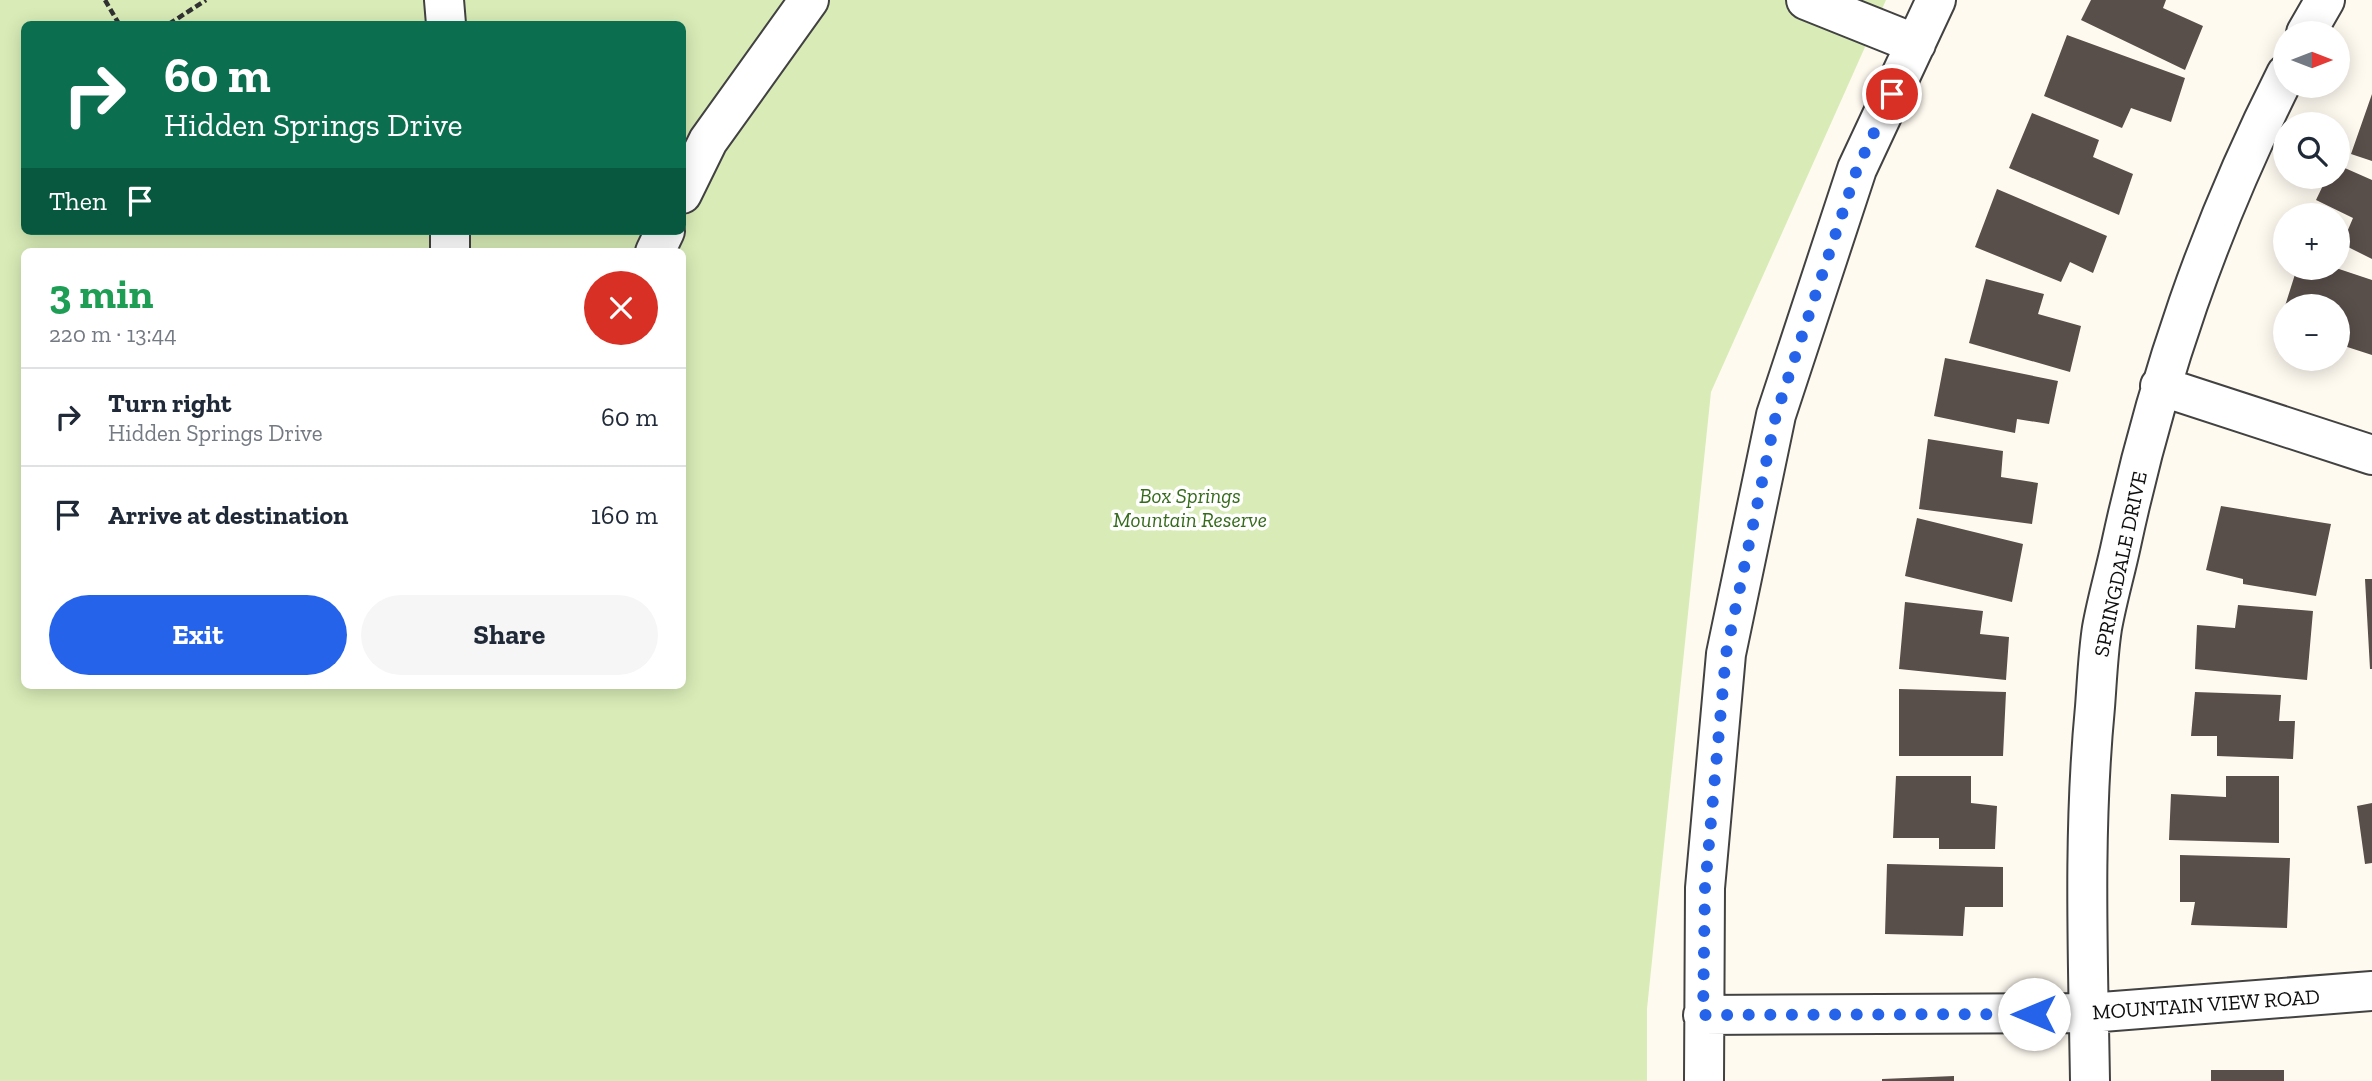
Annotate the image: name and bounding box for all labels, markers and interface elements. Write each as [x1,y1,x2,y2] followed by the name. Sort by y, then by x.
[2273,21,2350,98] north arrow
[2273,21,2350,371] map controls
[164,46,271,105] text: 60 m
[49,49,140,140] icon: right
[1862,64,1922,124] pin
[1873,75,1911,113] icon: arrive
[164,106,462,144] text: Hidden Springs Drive
[2273,112,2350,189] button: search
[121,182,159,220] icon: arrive
[49,185,107,217] text: Then
[2273,203,2350,280] button: +
[49,268,154,319] text: 3 min
[584,271,658,345] button: close
[2273,294,2350,371] button: −
[49,320,177,348] text: 220 m · 13:44
[108,387,231,419] text: Turn right
[49,398,87,436] icon: right
[601,401,658,433] text: 60 m
[108,419,323,447] text: Hidden Springs Drive
[2088,469,2152,659] street label: SPRINGDALE DRIVE
[1113,483,1267,532] park label: Box Springs Mountain Reserve
[49,496,87,534] icon: arrive
[108,499,348,531] text: Arrive at destination
[591,499,658,531] text: 160 m
[49,595,347,675] button: Exit
[361,595,658,675] button: Share
[1997,977,2071,1051] position arrow
[2091,984,2321,1024] street label: MOUNTAIN VIEW ROAD

